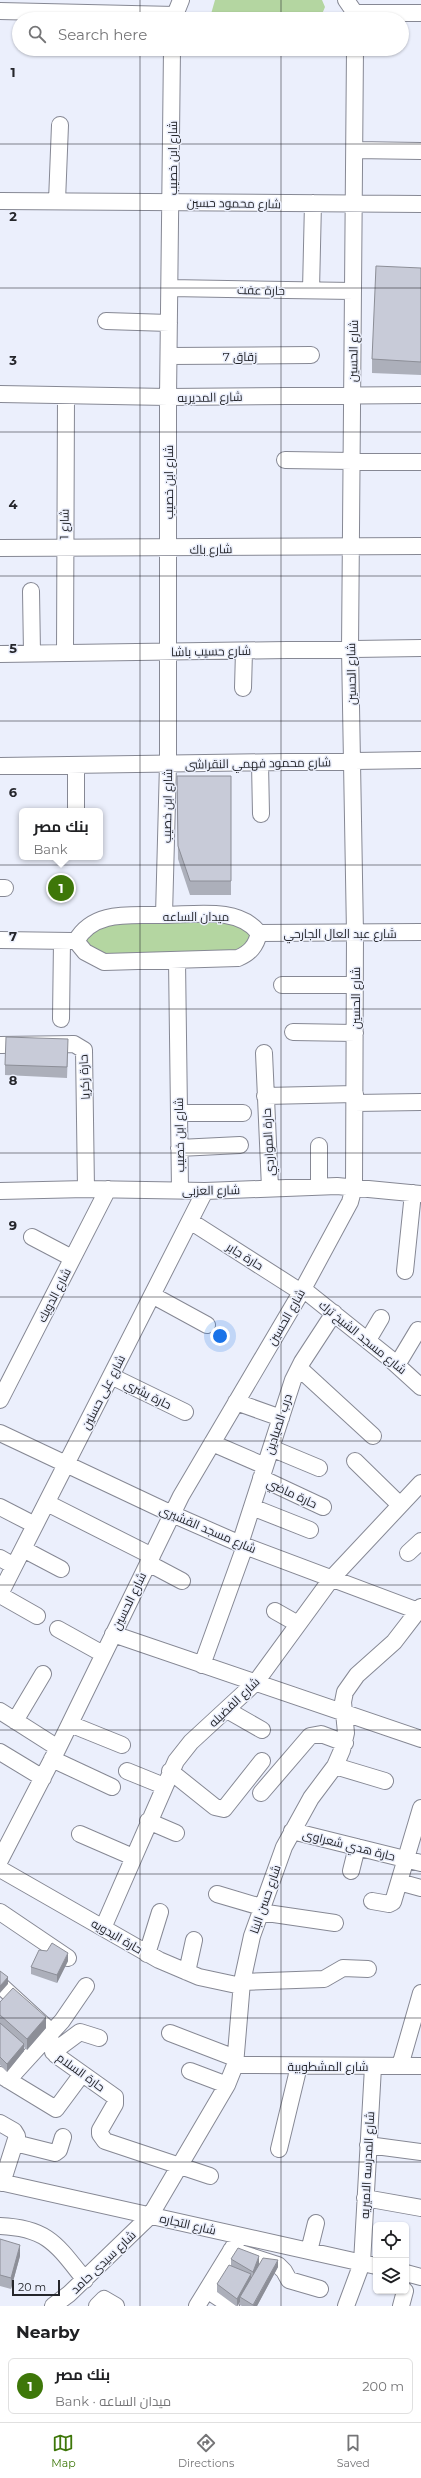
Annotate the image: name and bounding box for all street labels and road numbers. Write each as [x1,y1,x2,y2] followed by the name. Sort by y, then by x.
[165,121,181,195] street label: شارع ابن خصيب
[187,195,281,212] street label: شارع محمود حسين
[237,282,285,298] street label: حارة عفت
[345,320,362,382] street label: شارع الحسين
[223,349,257,364] street label: زقاق 7
[177,389,243,406] street label: شارع المديريه
[161,445,177,519] street label: شارع ابن خصيب
[56,508,73,540] street label: شارع 1
[190,541,232,558] street label: شارع باك
[171,643,251,660] street label: شارع حسيب باشا
[343,643,360,705] street label: شارع الحسين
[185,754,331,775] street label: شارع محمود فهمي النقراشى
[159,769,176,843] street label: شارع ابن خصيب
[163,909,229,924] street label: ميدان الساعه
[283,926,397,944] street label: شارع عبد العال الجارحي
[348,967,364,1029] street label: شارع الحسين
[75,1054,93,1100] street label: حارة زكريا
[171,1097,188,1172] street label: شارع ابن خصيب
[259,1107,280,1176] street label: حارة المواردي
[182,1182,240,1199] street label: شارع العزبى
[223,1238,266,1273] street label: حارة جابر
[34,1265,75,1325] street label: شارع الدويك
[264,1286,309,1348] street label: شارع الحسين
[315,1297,410,1378] street label: شارع مسجد الشيخ ترك
[78,1352,129,1432] street label: شارع على حسنين
[120,1376,174,1415] street label: حارة بشري
[261,1392,295,1456] street label: درب الصيادين
[263,1475,320,1514] street label: حارة ماضي
[157,1502,259,1557] street label: شارع مسجد القشيرى
[109,1570,150,1633] street label: شارع الحسين
[205,1674,263,1731] street label: شارع الفضيله
[300,1826,397,1867] street label: حارة هدي شعراوى
[246,1863,285,1936] street label: شارع حسن البنا
[89,1915,145,1957] street label: حارة البدويه
[53,2049,108,2095] street label: حارة السلام
[288,2059,369,2075] street label: شارع المشطوبية
[357,2111,378,2219] street label: شارع المدرسه الاميريه
[158,2210,218,2239] street label: شارع التجاره
[67,2227,139,2297] street label: شارع سيدى حامد

